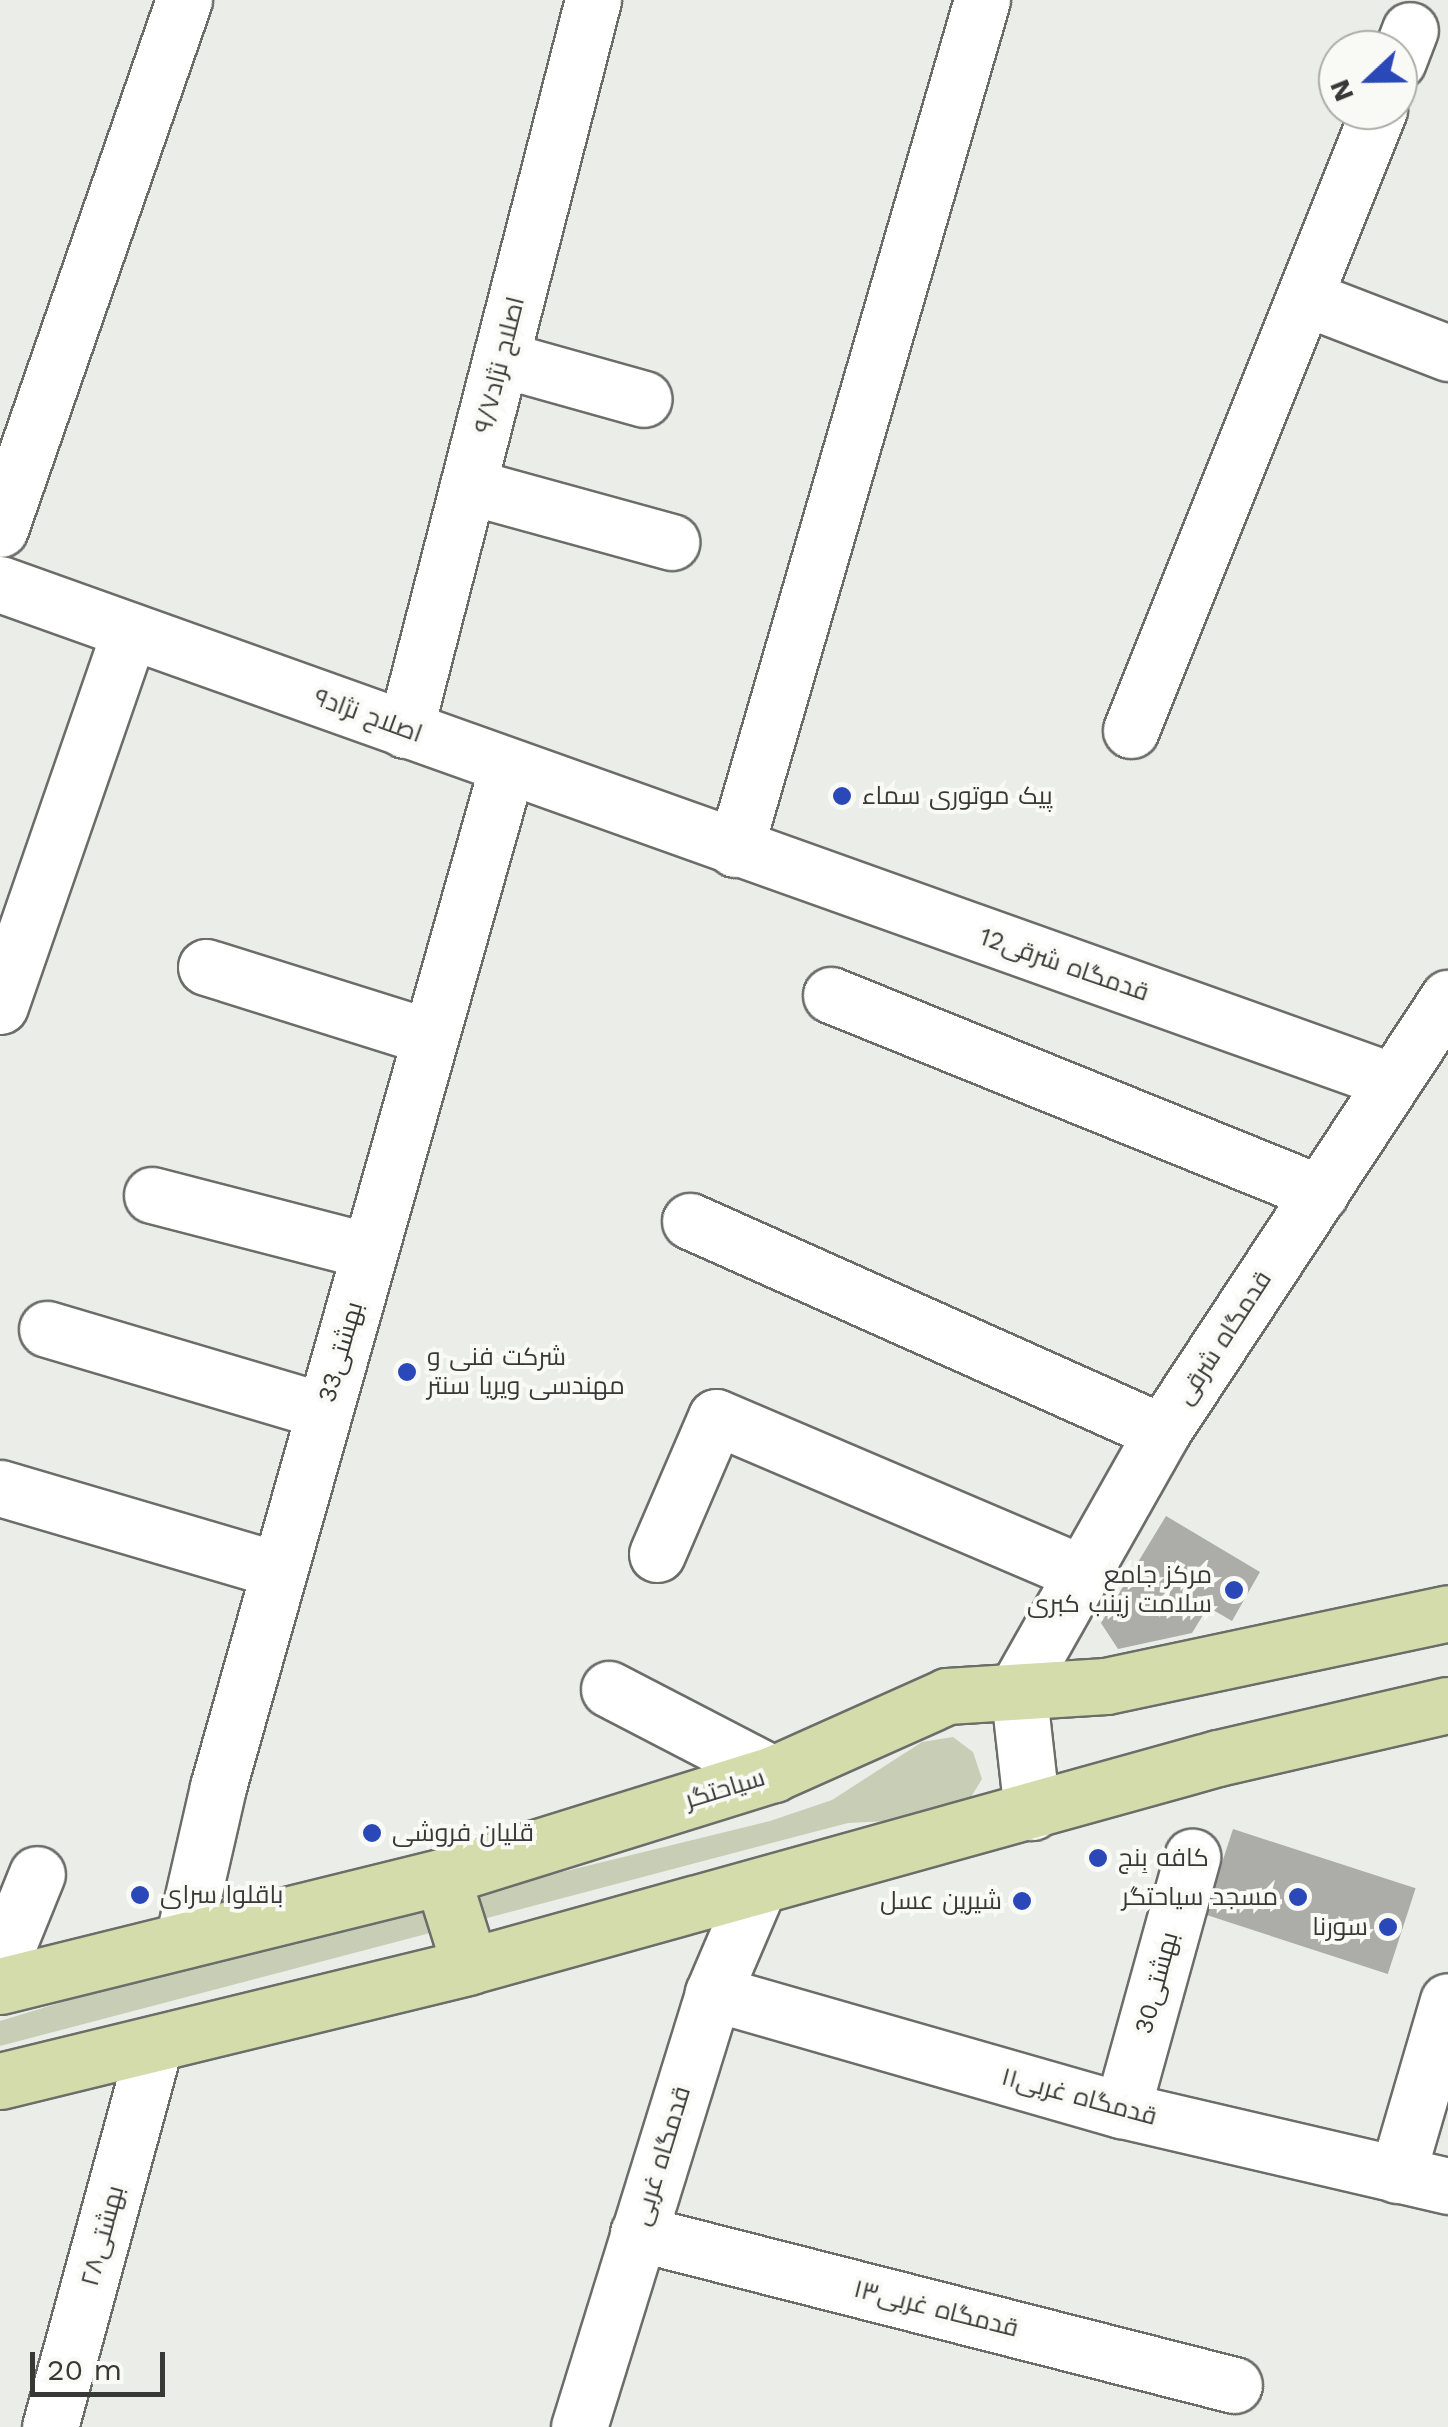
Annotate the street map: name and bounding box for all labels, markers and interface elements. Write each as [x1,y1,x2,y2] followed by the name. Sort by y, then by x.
[1318,30,1418,130] north arrow
[1322,75,1361,106] text: N
[469,294,531,436] street label: اصلاح نژاد۹/۷
[310,683,426,749] street label: اصلاح نژاد۹
[862,781,1053,811] place label: پیک موتوری سماء
[831,785,853,807] marker: پیک موتوری سماء
[975,922,1153,1008] street label: 12قدمگاه شرقی
[1170,1266,1278,1410] street label: قدمگاه شرقی
[312,1298,370,1406] street label: 33بهشتی
[427,1343,625,1402] place label: شرکت فنی و مهندسی ویریا سنتر
[396,1361,418,1383] marker: شرکت فنی و مهندسی ویریا سنتر
[1027,1561,1212,1620] place label: مرکز جامع سلامت زینب کبری
[1221,1577,1247,1603] marker: مرکز جامع سلامت زینب کبری
[681,1763,769,1815] street label: سیاحتگر
[392,1818,534,1848] place label: قلیان فروشی
[361,1822,383,1844] marker: قلیان فروشی
[1118,1843,1209,1873] place label: کافه بِنج
[1087,1847,1109,1869] marker: کافه بِنج
[160,1880,283,1910] place label: باقلوا سرای
[1122,1882,1278,1912] place label: مسجد سیاحتگر
[129,1884,151,1906] marker: باقلوا سرای
[880,1886,1002,1916] place label: شیرین عسل
[1287,1886,1309,1908] marker: مسجد سیاحتگر
[1011,1890,1033,1912] marker: شیرین عسل
[1312,1912,1368,1942] place label: سورنا
[1377,1916,1399,1938] marker: سورنا
[1129,1929,1185,2037] street label: 30بهشتی
[998,2062,1160,2132] street label: قدمگاه غربی۱۱
[627,2083,697,2229] street label: قدمگاه غربی
[75,2182,131,2290] street label: ۲۸بهشتی
[851,2274,1021,2344] street label: قدمگاه غربی۱۳
[35,2332,170,2394] scale bar
[47,2352,122,2387] text: 20 m

